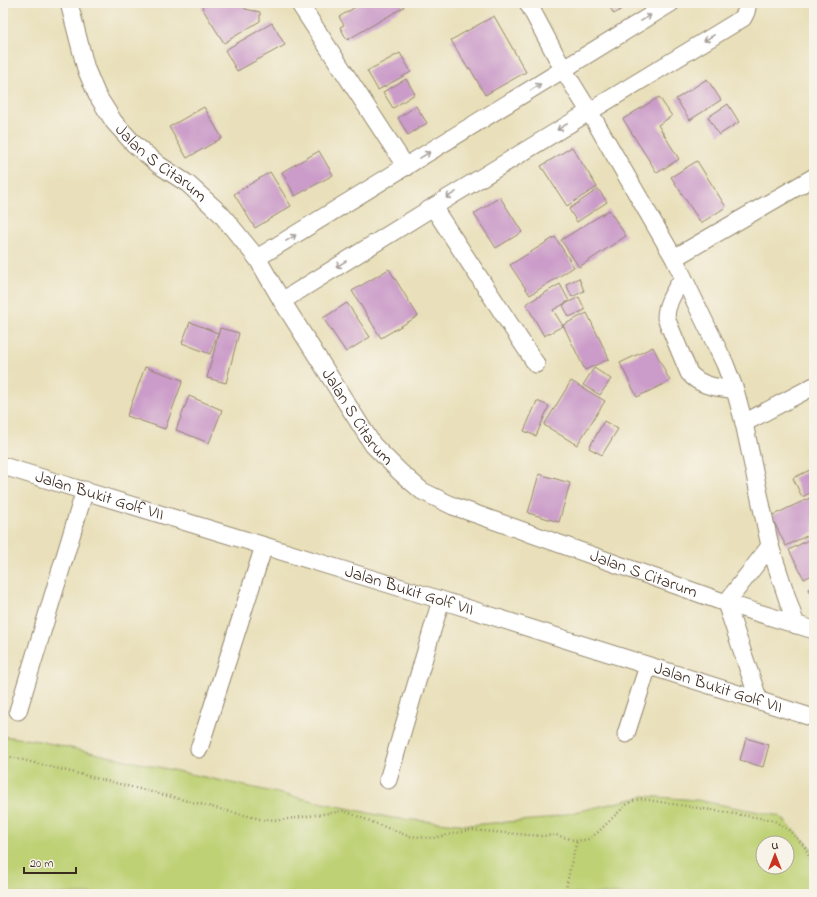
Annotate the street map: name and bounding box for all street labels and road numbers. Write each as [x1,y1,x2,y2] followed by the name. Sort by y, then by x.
[109,118,213,208] street label: Jalan S Citarum
[315,364,399,471] street label: Jalan S Citarum
[32,464,167,527] street label: Jalan Bukit Golf VII
[586,543,701,604] street label: Jalan S Citarum
[342,559,477,622] street label: Jalan Bukit Golf VII
[651,656,786,720] street label: Jalan Bukit Golf VII

